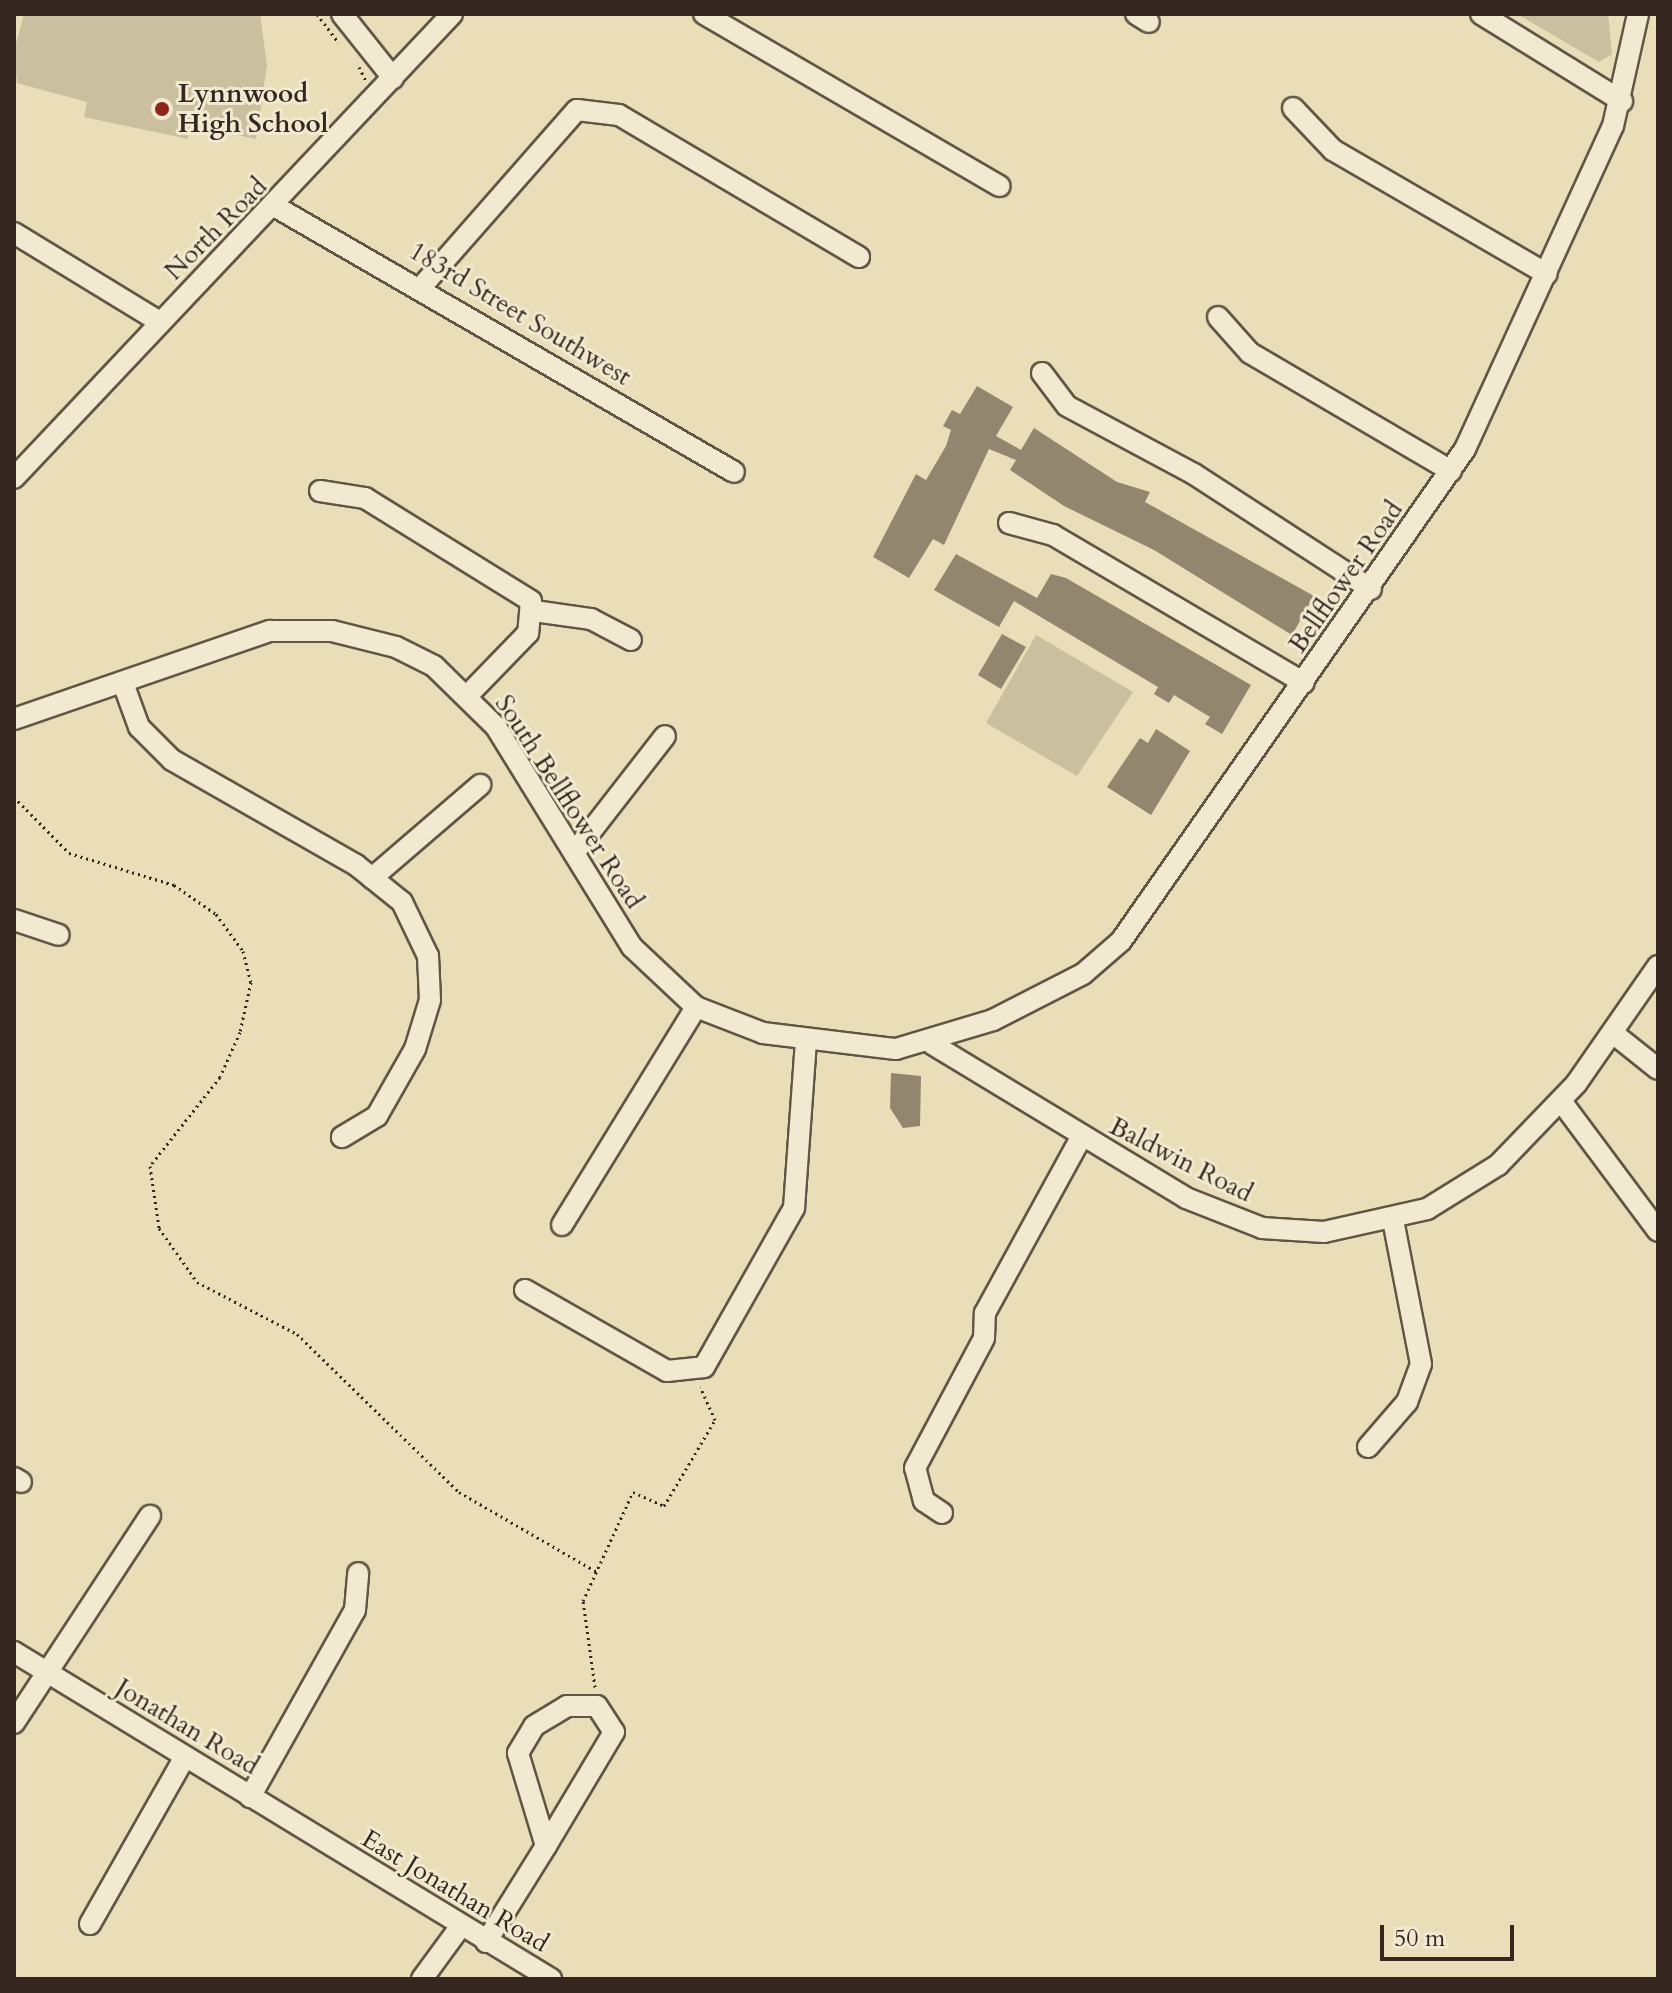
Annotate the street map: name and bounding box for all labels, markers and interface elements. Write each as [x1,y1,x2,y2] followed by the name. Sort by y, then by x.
[178,78,328,140] place label: Lynnwood High School
[153,100,171,118] marker: Lynnwood High School
[158,171,274,287] street label: North Road
[403,235,637,393] street label: 183rd Street Southwest
[1282,495,1410,659] street label: Bellflower Road
[488,689,650,915] street label: South Bellflower Road
[1104,1111,1258,1209] street label: Baldwin Road
[110,1672,264,1782] street label: Jonathan Road
[356,1823,554,1959] street label: East Jonathan Road
[1384,1909,1518,1959] scale bar
[1394,1922,1445,1955] text: 50 m

